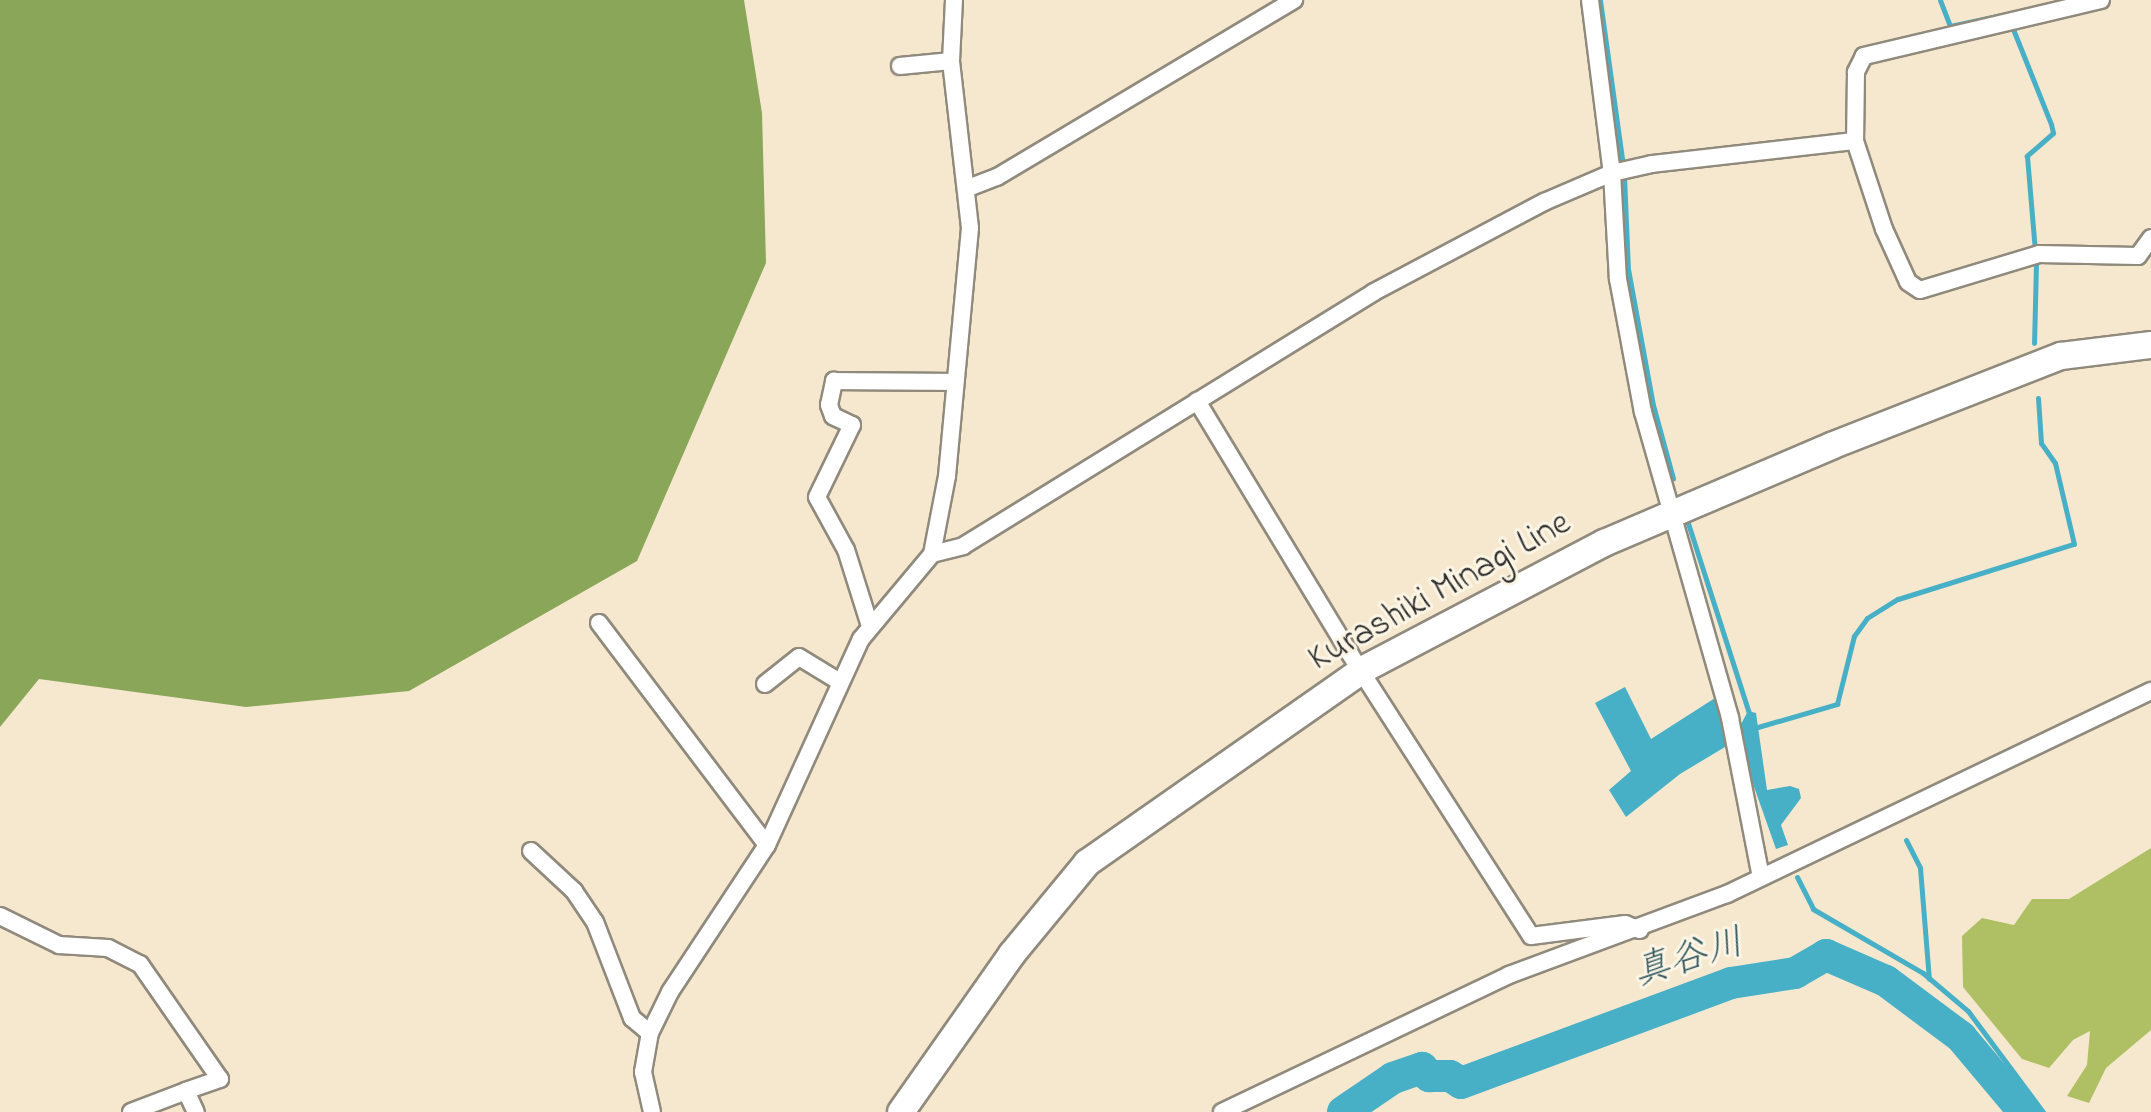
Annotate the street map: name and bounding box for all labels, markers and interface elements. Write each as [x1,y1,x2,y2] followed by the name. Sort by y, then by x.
[1302,502,1578,682] street label: Kurashiki Minagi Line
[1628,922,1750,998] water label: 真谷川

